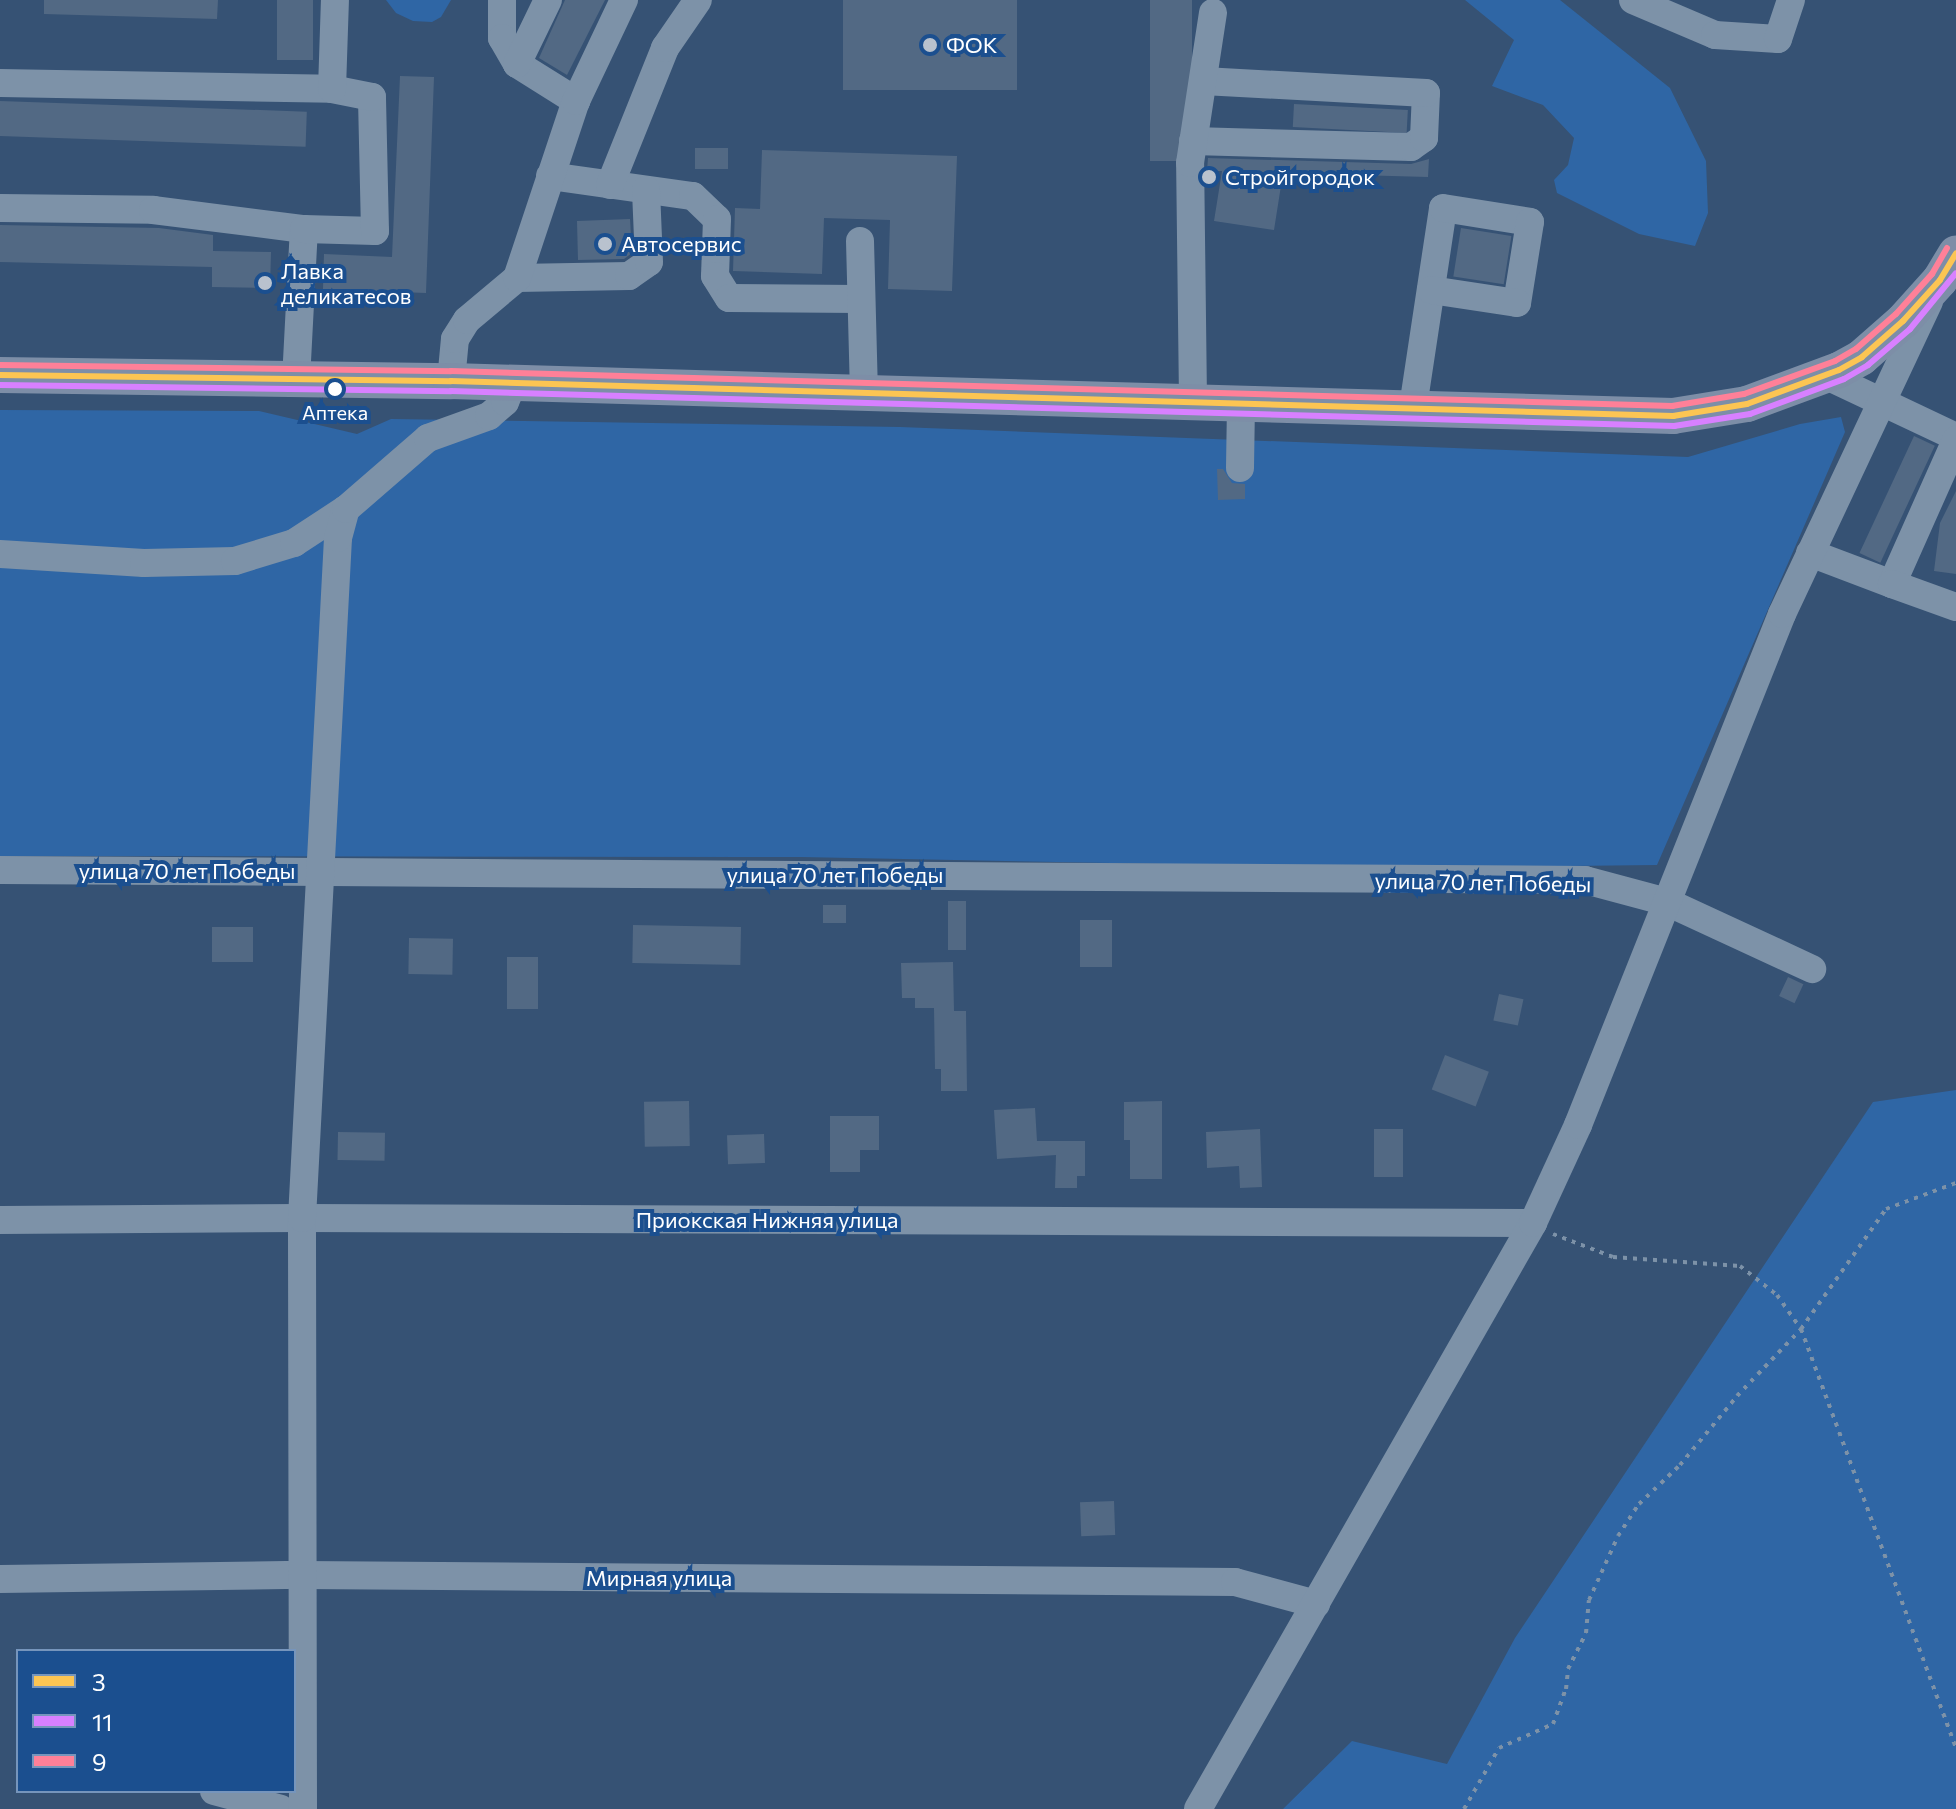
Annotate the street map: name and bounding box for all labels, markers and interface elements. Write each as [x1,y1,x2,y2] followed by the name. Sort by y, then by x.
[946,32,998,58] place label: ФОК
[921,36,939,54] marker: ФОК
[1225,164,1375,190] place label: Стройгородок
[1200,168,1218,186] marker: Стройгородок
[621,231,742,257] place label: Автосервис
[596,235,614,253] marker: Автосервис
[281,257,411,308] place label: Лавка деликатесов
[256,274,274,292] marker: Лавка деликатесов
[327,381,343,397] marker: Аптека
[302,400,368,424] place label: Аптека
[79,858,295,884] street label: улица 70 лет Победы
[727,862,943,888] street label: улица 70 лет Победы
[1374,867,1592,897] street label: улица 70 лет Победы
[636,1207,898,1233] street label: Приокская Нижняя улица
[586,1565,732,1591] street label: Мирная улица
[16,1649,296,1793] legend
[92,1667,106,1696] text: 3
[92,1707,113,1736] text: 11
[92,1747,107,1776] text: 9

